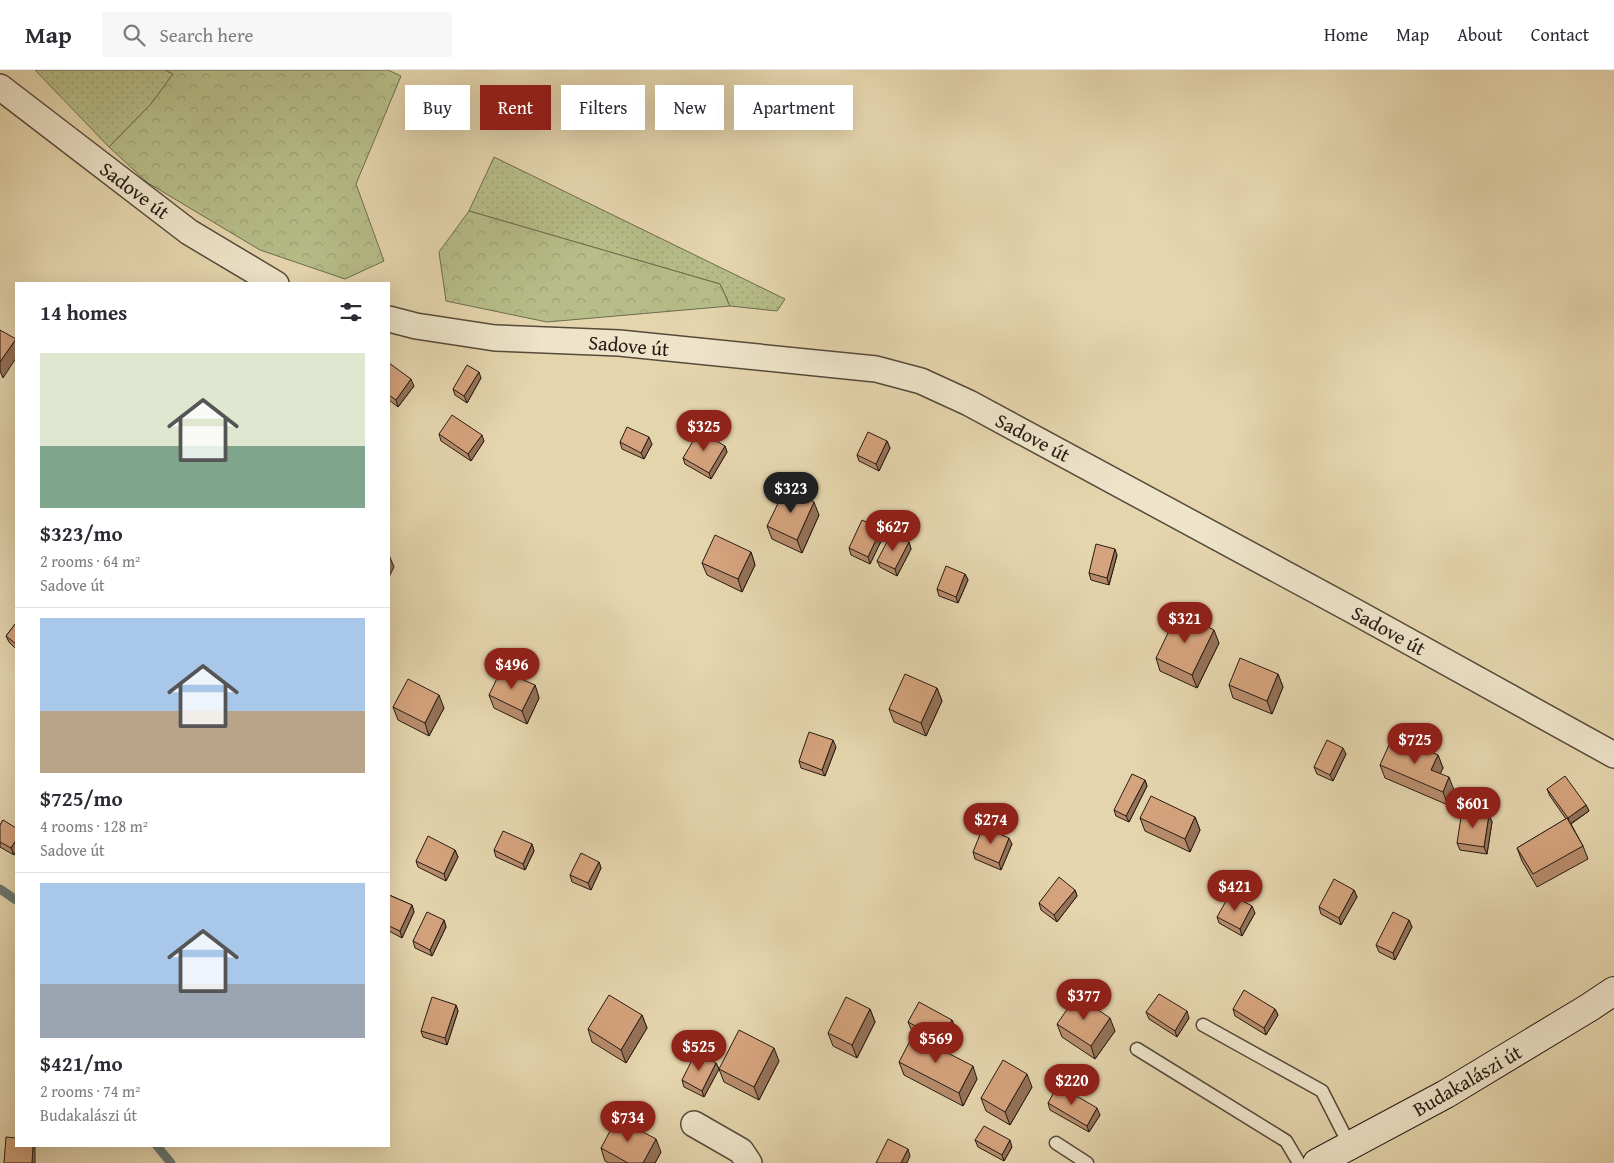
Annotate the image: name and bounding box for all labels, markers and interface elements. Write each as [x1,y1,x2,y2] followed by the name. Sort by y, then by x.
[102,12,452,57] search box
[25,17,72,52] text: Map
[120,21,148,49] icon: search
[160,21,253,49] text: Search here
[1324,21,1368,48] text: Home
[1396,21,1429,48] text: Map
[1457,21,1503,48] text: About
[1531,21,1589,48] text: Contact
[405,85,470,130] chip: Buy
[480,85,551,130] chip: Rent
[561,85,645,130] chip: Filters
[655,85,724,130] chip: New
[734,85,853,130] chip: Apartment
[94,154,176,226] street label: Sadove út
[40,297,127,328] text: 14 homes
[337,298,365,326] icon: filters
[587,327,671,363] street label: Sadove út
[158,385,248,475] icon: home
[990,405,1076,469] street label: Sadove út
[674,410,734,452] pin: $325
[687,414,721,438] text: $325
[761,472,821,514] pin: $323
[774,476,808,500] text: $323
[863,510,923,552] pin: $627
[876,514,910,538] text: $627
[40,518,123,549] text: $323/mo
[40,549,140,573] text: 2 rooms · 64 m²
[40,573,105,597] text: Sadove út
[1347,598,1431,662] street label: Sadove út
[1155,602,1215,644] pin: $321
[1168,606,1202,630] text: $321
[482,648,542,690] pin: $496
[158,651,248,741] icon: home
[495,652,529,676] text: $496
[1385,722,1445,765] pin: $725
[1398,727,1432,751] text: $725
[40,783,123,814] text: $725/mo
[1443,786,1503,829] pin: $601
[1456,791,1490,815] text: $601
[961,802,1021,845] pin: $274
[974,807,1008,831] text: $274
[40,814,148,838] text: 4 rooms · 128 m²
[40,838,105,862] text: Sadove út
[1205,870,1265,912] pin: $421
[1218,874,1252,898] text: $421
[158,916,248,1006] icon: home
[1054,978,1114,1021] pin: $377
[1067,983,1101,1007] text: $377
[906,1022,966,1064] pin: $569
[919,1026,953,1050] text: $569
[669,1030,729,1072] pin: $525
[682,1034,716,1058] text: $525
[1407,1037,1527,1123] street label: Budakalászi út
[40,1048,123,1079] text: $421/mo
[1042,1064,1102,1106] pin: $220
[1055,1068,1089,1092] text: $220
[40,1079,140,1103] text: 2 rooms · 74 m²
[598,1100,658,1143] pin: $734
[40,1103,137,1127] text: Budakalászi út
[611,1105,645,1129] text: $734

